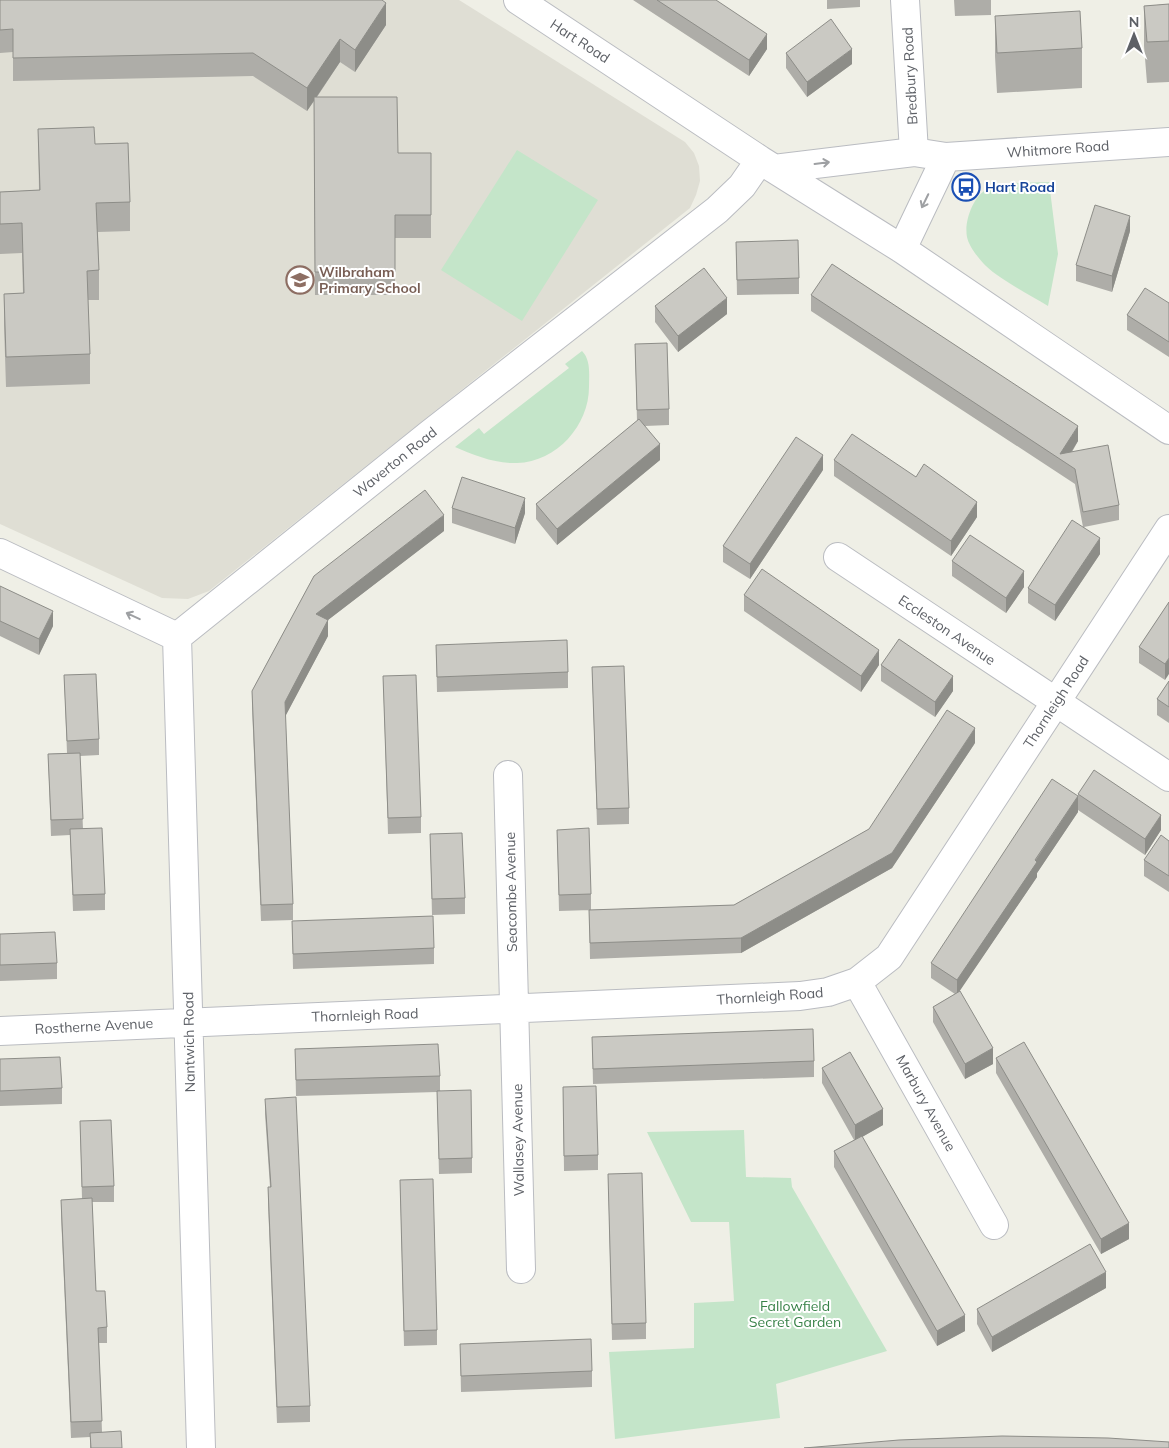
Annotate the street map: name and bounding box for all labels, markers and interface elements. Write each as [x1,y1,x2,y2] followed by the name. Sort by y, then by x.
[1109,10,1159,60] north arrow
[1129,13,1139,31] text: N
[547,15,613,67] street label: Hart Road
[898,27,922,125] street label: Bredbury Road
[1006,136,1110,162] street label: Whitmore Road
[814,158,830,168] one-way arrow
[951,172,981,202] bus stop icon: Hart Road
[985,178,1055,196] place label: Hart Road
[920,193,930,208] one-way arrow
[319,263,421,297] place label: Wilbraham Primary School
[285,265,315,295] school or university icon: Wilbraham Primary School
[350,423,440,501] street label: Waverton Road
[895,591,999,669] street label: Eccleston Avenue
[126,610,141,620] one-way arrow
[1019,652,1093,752] street label: Thornleigh Road
[501,832,521,952] street label: Seacombe Avenue
[716,983,824,1009] street label: Thornleigh Road
[179,992,199,1092] street label: Nantwich Road
[311,1004,419,1026] street label: Thornleigh Road
[34,1014,154,1038] street label: Rostherne Avenue
[892,1052,960,1154] street label: Marbury Avenue
[508,1084,528,1196] street label: Wallasey Avenue
[749,1297,841,1331] park label: Fallowfield Secret Garden

